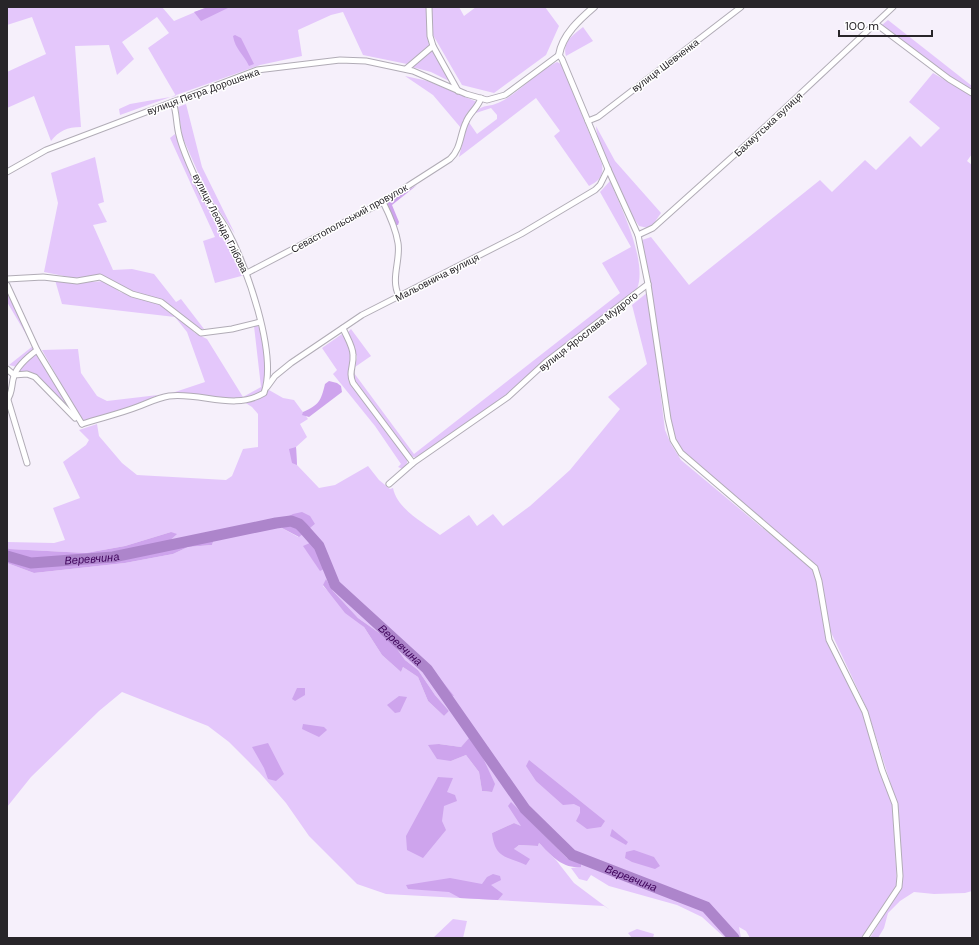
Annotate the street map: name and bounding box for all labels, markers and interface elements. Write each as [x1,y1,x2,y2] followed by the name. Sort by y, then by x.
[839,12,932,38] scale bar
[845,18,879,34] text: 100 m
[629,36,702,95] street label: вулиця Шевченка
[145,65,262,118] street label: вулиця Петра Дорошенка
[731,89,805,159] street label: Бахмутська вулиця
[190,171,251,275] street label: вулиця Леоніда Глібова
[289,181,410,256] street label: Севастопольський провулок
[393,251,482,304] street label: Мальовнича вулиця
[536,288,641,374] street label: вулиця Ярослава Мудрого
[64,549,121,568] water label: Веревчина
[376,621,425,668] water label: Веревчина
[603,862,659,894] water label: Веревчина

